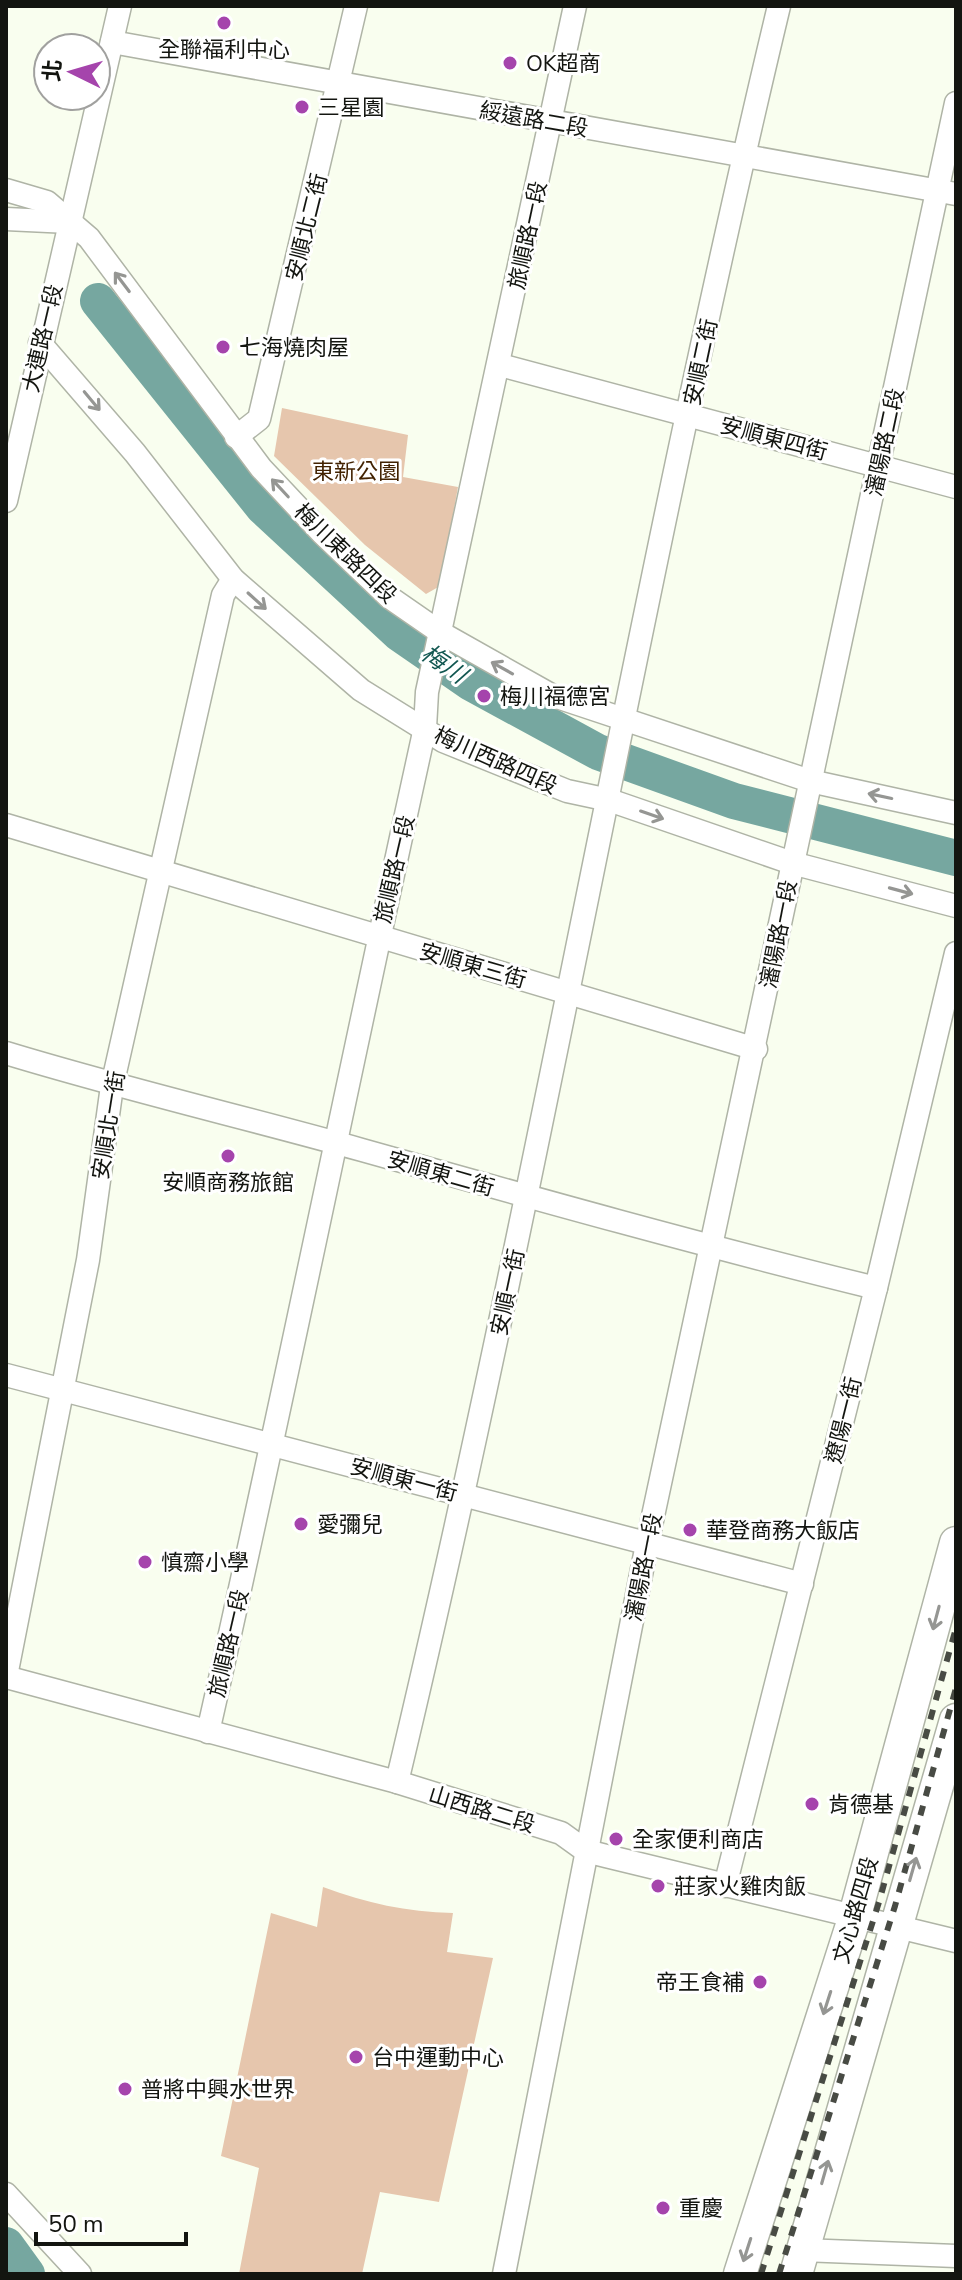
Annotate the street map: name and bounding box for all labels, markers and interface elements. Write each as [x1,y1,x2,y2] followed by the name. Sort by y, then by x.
[215,14,233,32] marker: 全聯福利中心
[32,32,112,112] north arrow
[158,35,290,65] place label: 全聯福利中心
[526,49,601,79] place label: OK超商
[501,54,519,72] marker: OK超商
[37,58,69,83] text: 北
[318,93,384,123] place label: 三星園
[477,96,591,144] street label: 綏遠路二段
[293,98,311,116] marker: 三星園
[279,170,335,284] street label: 安順北二街
[502,178,554,292] street label: 旅順路一段
[114,272,131,293] one-way arrow
[16,281,70,395] street label: 大連路一段
[677,316,725,408] street label: 安順二街
[239,333,349,363] place label: 七海燒肉屋
[214,338,232,356] marker: 七海燒肉屋
[859,385,911,499] street label: 瀋陽路二段
[83,391,101,411] one-way arrow
[717,410,831,468] street label: 安順東四街
[312,457,400,487] park label: 東新公園
[271,478,290,498] one-way arrow
[287,497,403,610] street label: 梅川東路四段
[247,592,267,611] one-way arrow
[415,637,475,692] water label: 梅川
[491,660,515,675] one-way arrow
[500,682,610,712] place label: 梅川福德宮
[475,687,493,705] marker: 梅川福德宮
[429,720,562,801] street label: 梅川西路四段
[867,788,893,803] one-way arrow
[640,809,665,824] one-way arrow
[368,812,422,926] street label: 旅順路一段
[754,877,804,991] street label: 瀋陽路一段
[887,885,913,900] one-way arrow
[416,936,530,996] street label: 安順東三街
[86,1068,132,1182] street label: 安順北一街
[384,1144,498,1204] street label: 安順東二街
[219,1147,237,1165] marker: 安順商務旅館
[162,1168,294,1198] place label: 安順商務旅館
[484,1246,532,1338] street label: 安順一街
[819,1374,869,1467] street label: 遼陽一街
[347,1451,461,1509] street label: 安順東一街
[317,1510,383,1540] place label: 愛彌兒
[619,1510,669,1624] street label: 瀋陽路一段
[292,1515,310,1533] marker: 愛彌兒
[706,1516,860,1546] place label: 華登商務大飯店
[681,1521,699,1539] marker: 華登商務大飯店
[161,1548,249,1578] place label: 慎齋小學
[136,1553,154,1571] marker: 慎齋小學
[202,1586,256,1700] street label: 旅順路一段
[927,1604,942,1630] one-way arrow
[425,1780,539,1840] street label: 山西路二段
[828,1790,894,1820] place label: 肯德基
[803,1795,821,1813] marker: 肯德基
[632,1825,764,1855] place label: 全家便利商店
[607,1830,625,1848] marker: 全家便利商店
[826,1853,886,1967] street label: 文心路四段
[906,1856,921,1882] one-way arrow
[674,1872,806,1902] place label: 莊家火雞肉飯
[649,1877,667,1895] marker: 莊家火雞肉飯
[656,1968,744,1998] place label: 帝王食補
[751,1973,769,1991] marker: 帝王食補
[819,1989,834,2015] one-way arrow
[372,2043,504,2073] place label: 台中運動中心
[347,2048,365,2066] marker: 台中運動中心
[141,2075,295,2105] place label: 普將中興水世界
[116,2080,134,2098] marker: 普將中興水世界
[818,2160,833,2186] one-way arrow
[679,2194,723,2224] place label: 重慶
[36,2196,186,2246] scale bar
[654,2199,672,2217] marker: 重慶
[48,2208,104,2240] text: 50 m
[739,2238,754,2263] one-way arrow

